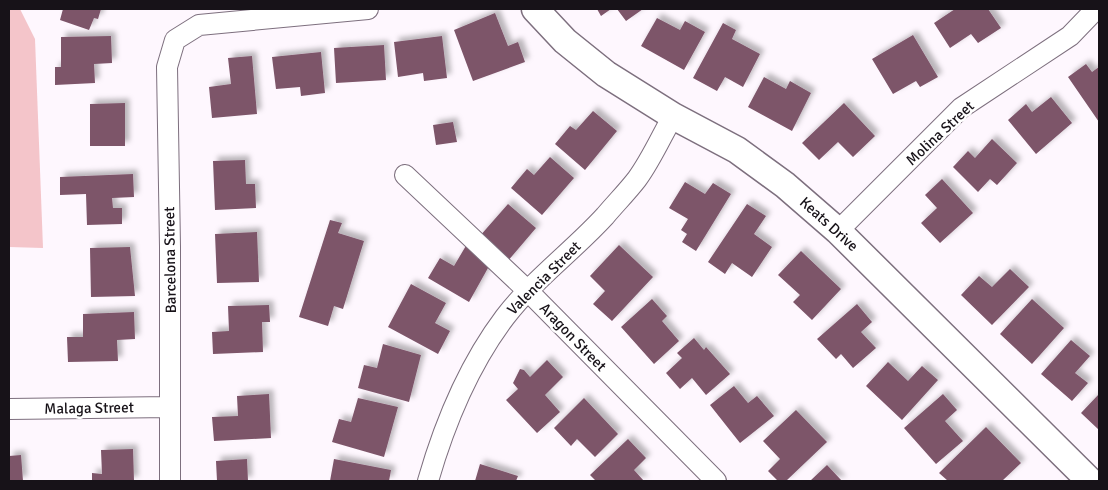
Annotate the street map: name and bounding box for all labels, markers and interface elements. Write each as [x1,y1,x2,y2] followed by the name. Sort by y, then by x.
[902,97,978,169] street label: Molina Street
[796,193,862,255] street label: Keats Drive
[160,207,180,313] street label: Barcelona Street
[503,237,585,319] street label: Valencia Street
[536,299,610,375] street label: Aragon Street
[44,398,134,418] street label: Malaga Street

